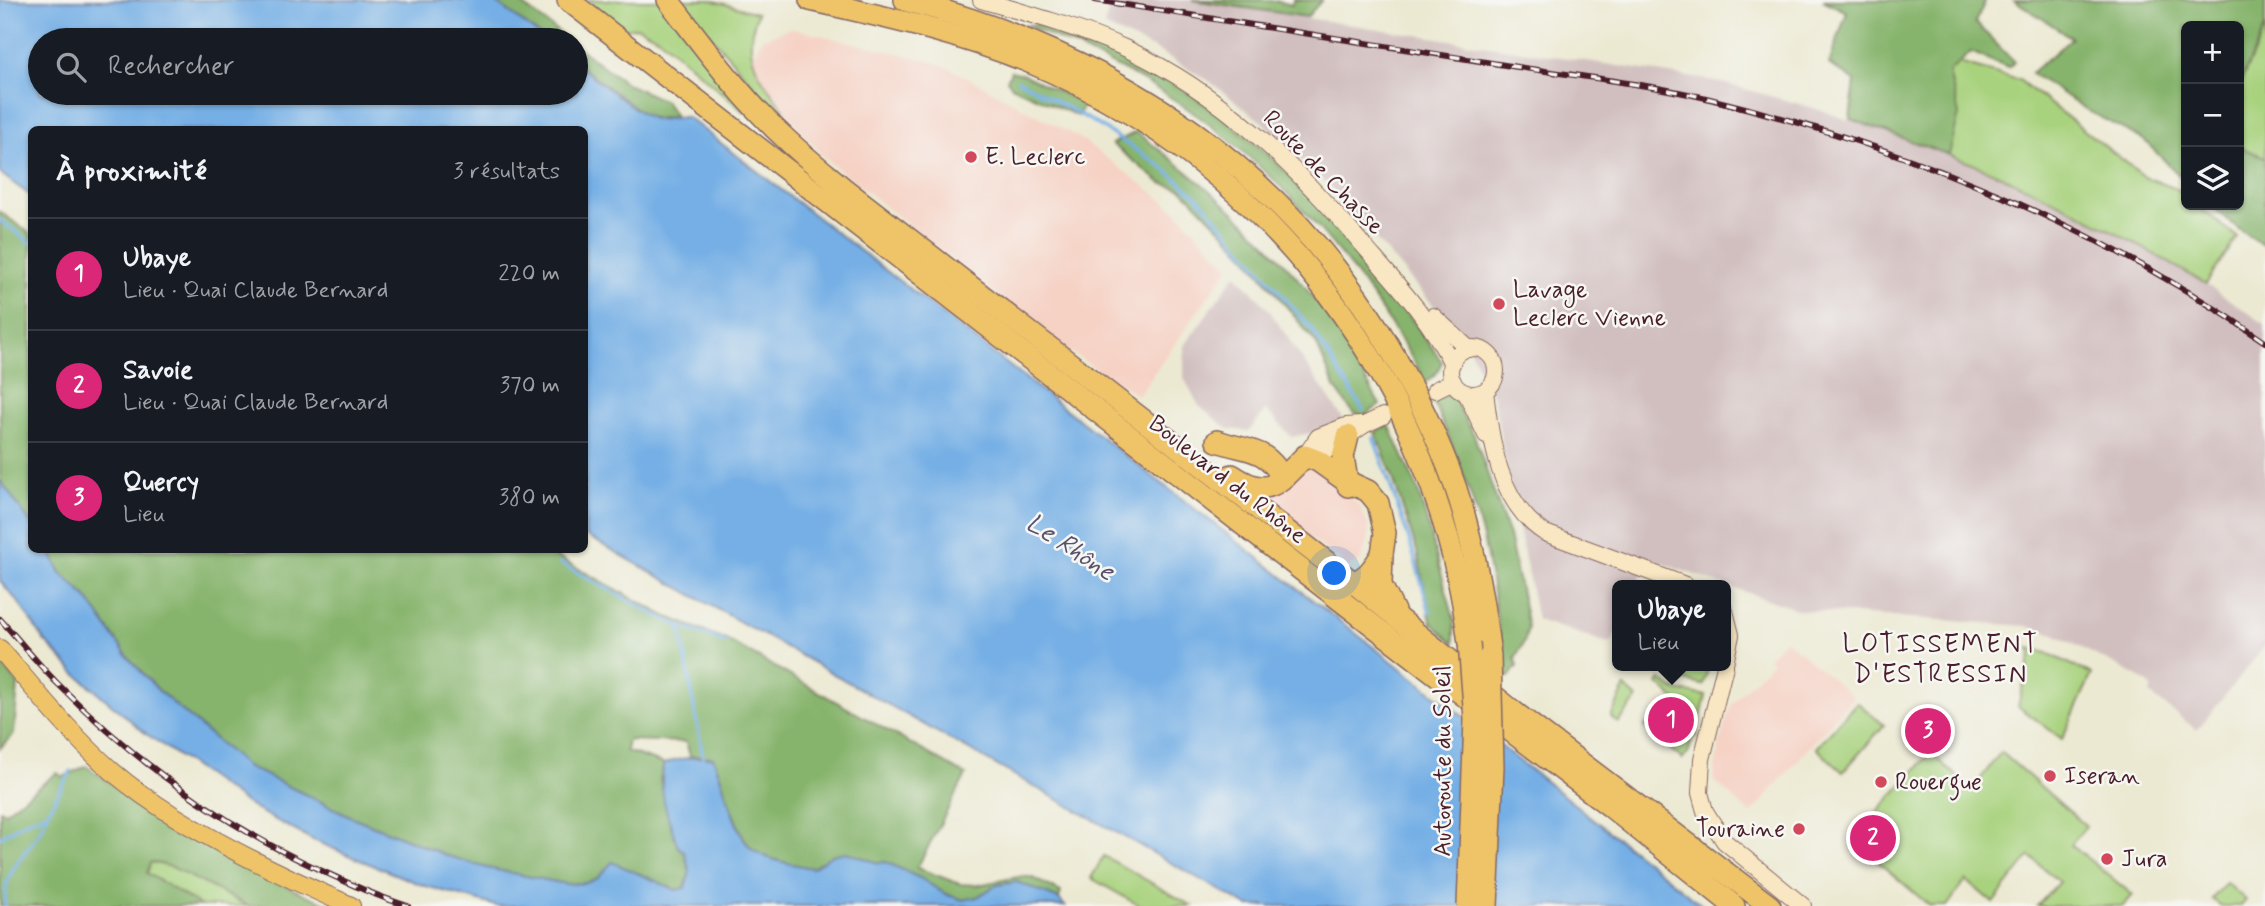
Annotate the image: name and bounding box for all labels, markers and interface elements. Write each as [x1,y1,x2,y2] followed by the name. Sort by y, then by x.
[2181,21,2244,210] map controls
[2181,21,2244,84] button: +
[28,28,588,105] search box
[52,48,90,86] icon: search
[108,50,234,84] text: Rechercher
[2181,84,2244,147] button: −
[1256,104,1390,242] street label: Route de Chasse
[985,142,1086,173] place label: E. Leclerc
[2181,147,2244,210] button: layers
[963,149,979,165] marker: E. Leclerc
[56,152,207,191] text: À proximité
[453,157,560,187] text: 3 résultats
[123,242,191,276] text: Ubaye
[74,259,84,289] text: 1
[498,259,560,289] text: 220 m
[1513,275,1666,334] place label: Lavage Leclerc Vienne
[123,276,388,306] text: Lieu · Quai Claude Bernard
[1491,296,1507,312] marker: Lavage Leclerc Vienne
[123,354,193,388] text: Savoie
[73,371,85,401] text: 2
[500,371,560,401] text: 370 m
[123,388,388,418] text: Lieu · Quai Claude Bernard
[1142,409,1312,552] street label: Boulevard du Rhône
[123,466,199,500] text: Quercy
[74,483,84,513] text: 3
[499,483,560,513] text: 380 m
[123,500,165,530] text: Lieu
[1019,507,1122,590] water label: Le Rhône
[1317,556,1351,590] your location
[1612,580,1731,671] popup
[1638,594,1705,628] text: Ubaye
[1638,628,1680,658] text: Lieu
[1843,628,2039,692] district label: LOTISSEMENT D'ESTRESSIN
[1428,665,1459,857] street label: Autoroute du Soleil
[1648,694,1694,746] pin: 1
[1905,705,1951,757] pin: 3
[2064,761,2140,792] place label: Iseran
[1895,767,1982,801] place label: Rouergue
[2042,768,2058,784] marker: Iseran
[1873,774,1889,790] marker: Rouergue
[1850,812,1896,864] pin: 2
[1695,814,1785,845] place label: Touraine
[1791,821,1807,837] marker: Touraine
[2121,844,2167,875] place label: Jura
[2099,851,2115,867] marker: Jura

